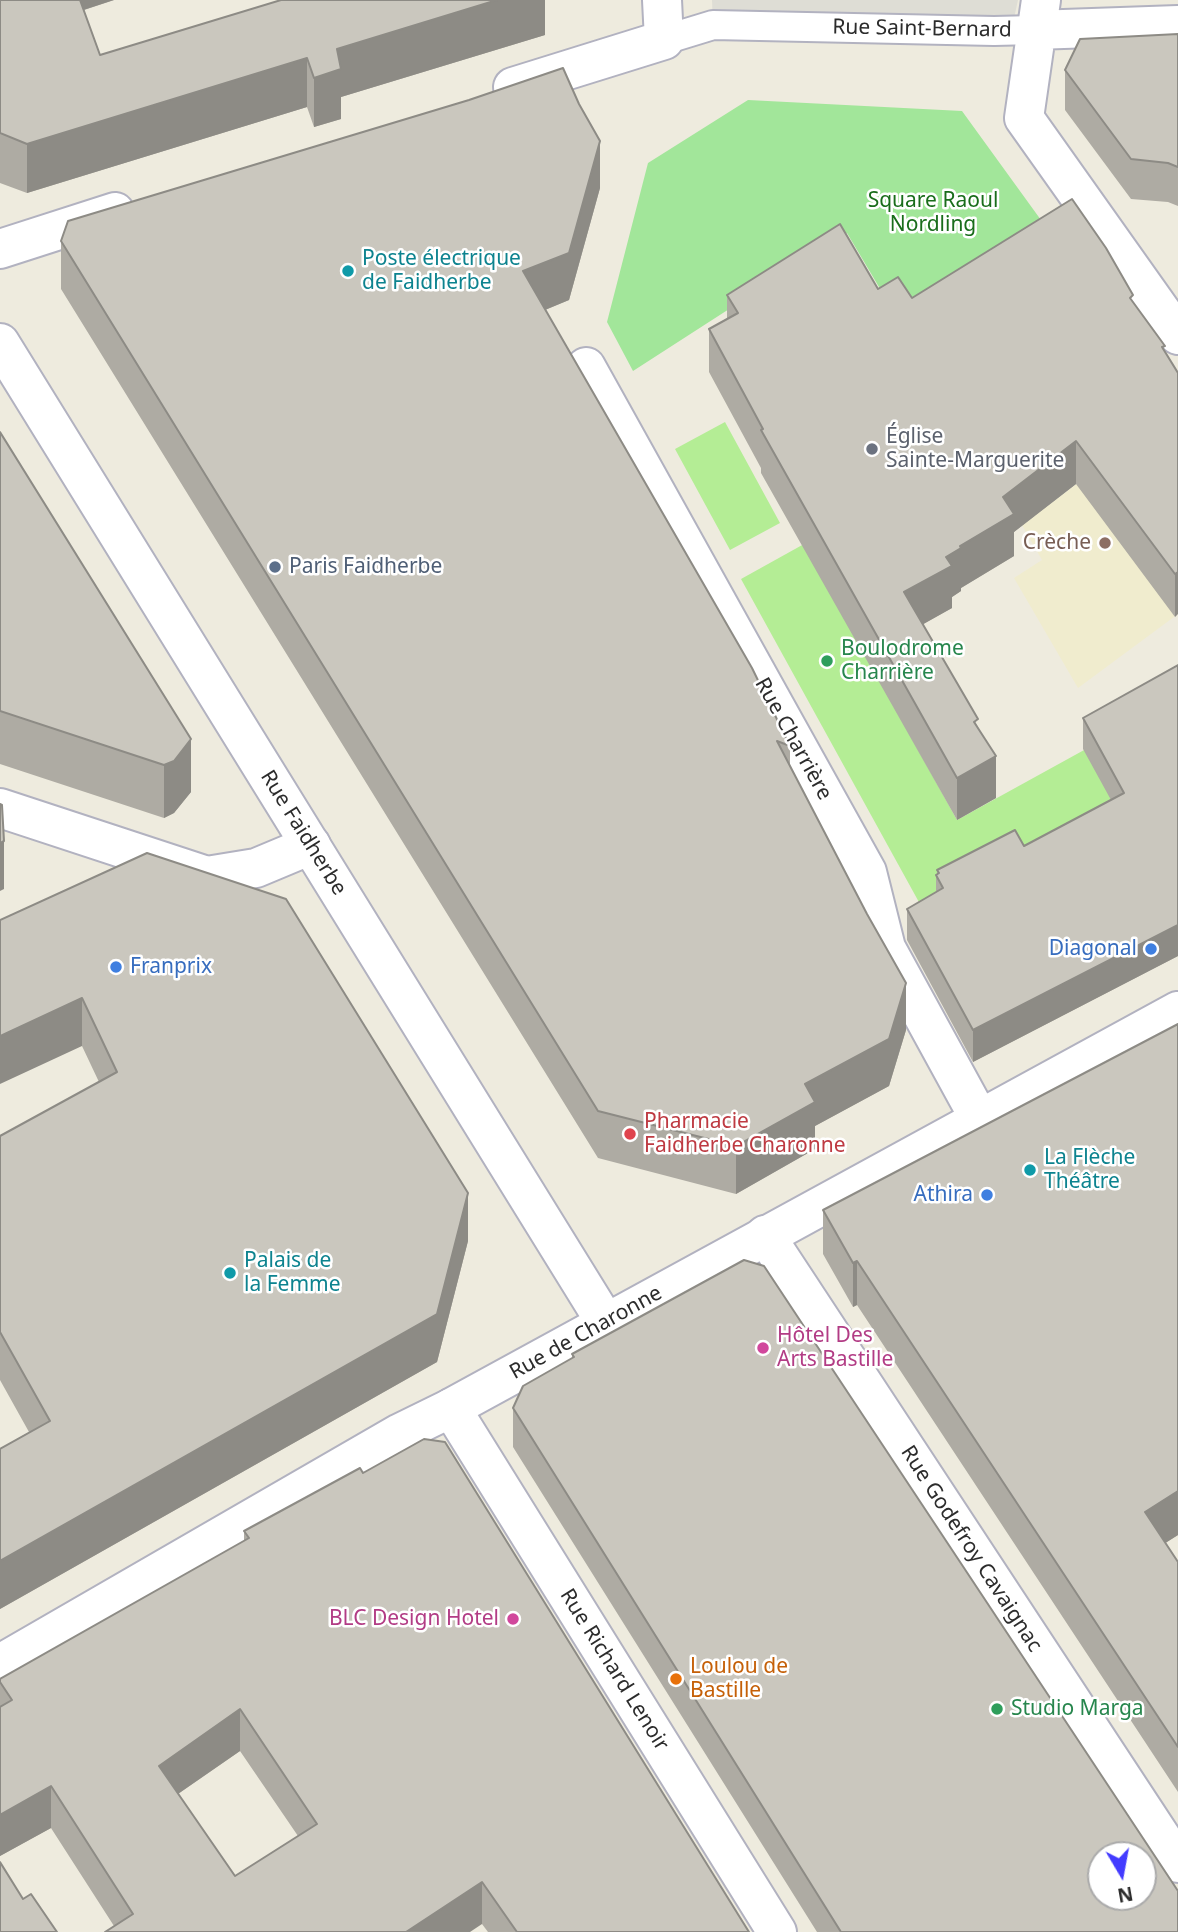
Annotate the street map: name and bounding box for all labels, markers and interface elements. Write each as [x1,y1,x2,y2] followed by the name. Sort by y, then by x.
[832,15,1012,43] street label: Rue Saint-Bernard
[868,188,998,238] park label: Square Raoul Nordling
[362,246,521,296] place label: Poste électrique de Faidherbe
[340,263,356,279] marker: Poste électrique de Faidherbe
[886,424,1064,474] place label: Église Sainte-Marguerite
[864,441,880,457] marker: Église Sainte-Marguerite
[1023,530,1091,556] place label: Crèche
[1097,535,1113,551] marker: Crèche
[289,554,442,580] place label: Paris Faidherbe
[267,559,283,575] marker: Paris Faidherbe
[841,636,964,686] place label: Boulodrome Charrière
[819,653,835,669] marker: Boulodrome Charrière
[749,673,837,805] street label: Rue Charrière
[255,766,351,900] street label: Rue Faidherbe
[1049,936,1137,962] place label: Diagonal
[1143,941,1159,957] marker: Diagonal
[130,954,212,980] place label: Franprix
[108,959,124,975] marker: Franprix
[644,1109,846,1159] place label: Pharmacie Faidherbe Charonne
[622,1126,638,1142] marker: Pharmacie Faidherbe Charonne
[1044,1145,1135,1195] place label: La Flèche Théâtre
[1022,1162,1038,1178] marker: La Flèche Théâtre
[914,1182,973,1208] place label: Athira
[979,1187,995,1203] marker: Athira
[244,1248,341,1298] place label: Palais de la Femme
[222,1265,238,1281] marker: Palais de la Femme
[505,1281,667,1385] street label: Rue de Charonne
[777,1323,893,1373] place label: Hôtel Des Arts Bastille
[755,1340,771,1356] marker: Hôtel Des Arts Bastille
[895,1441,1047,1657] street label: Rue Godefroy Cavaignac
[554,1584,674,1756] street label: Rue Richard Lenoir
[329,1606,499,1632] place label: BLC Design Hotel
[505,1611,521,1627] marker: BLC Design Hotel
[690,1654,788,1704] place label: Loulou de Bastille
[668,1671,684,1687] marker: Loulou de Bastille
[1011,1696,1144,1722] place label: Studio Marga
[989,1701,1005,1717] marker: Studio Marga
[1087,1841,1157,1911] north arrow
[1115,1881,1135,1909] text: N

